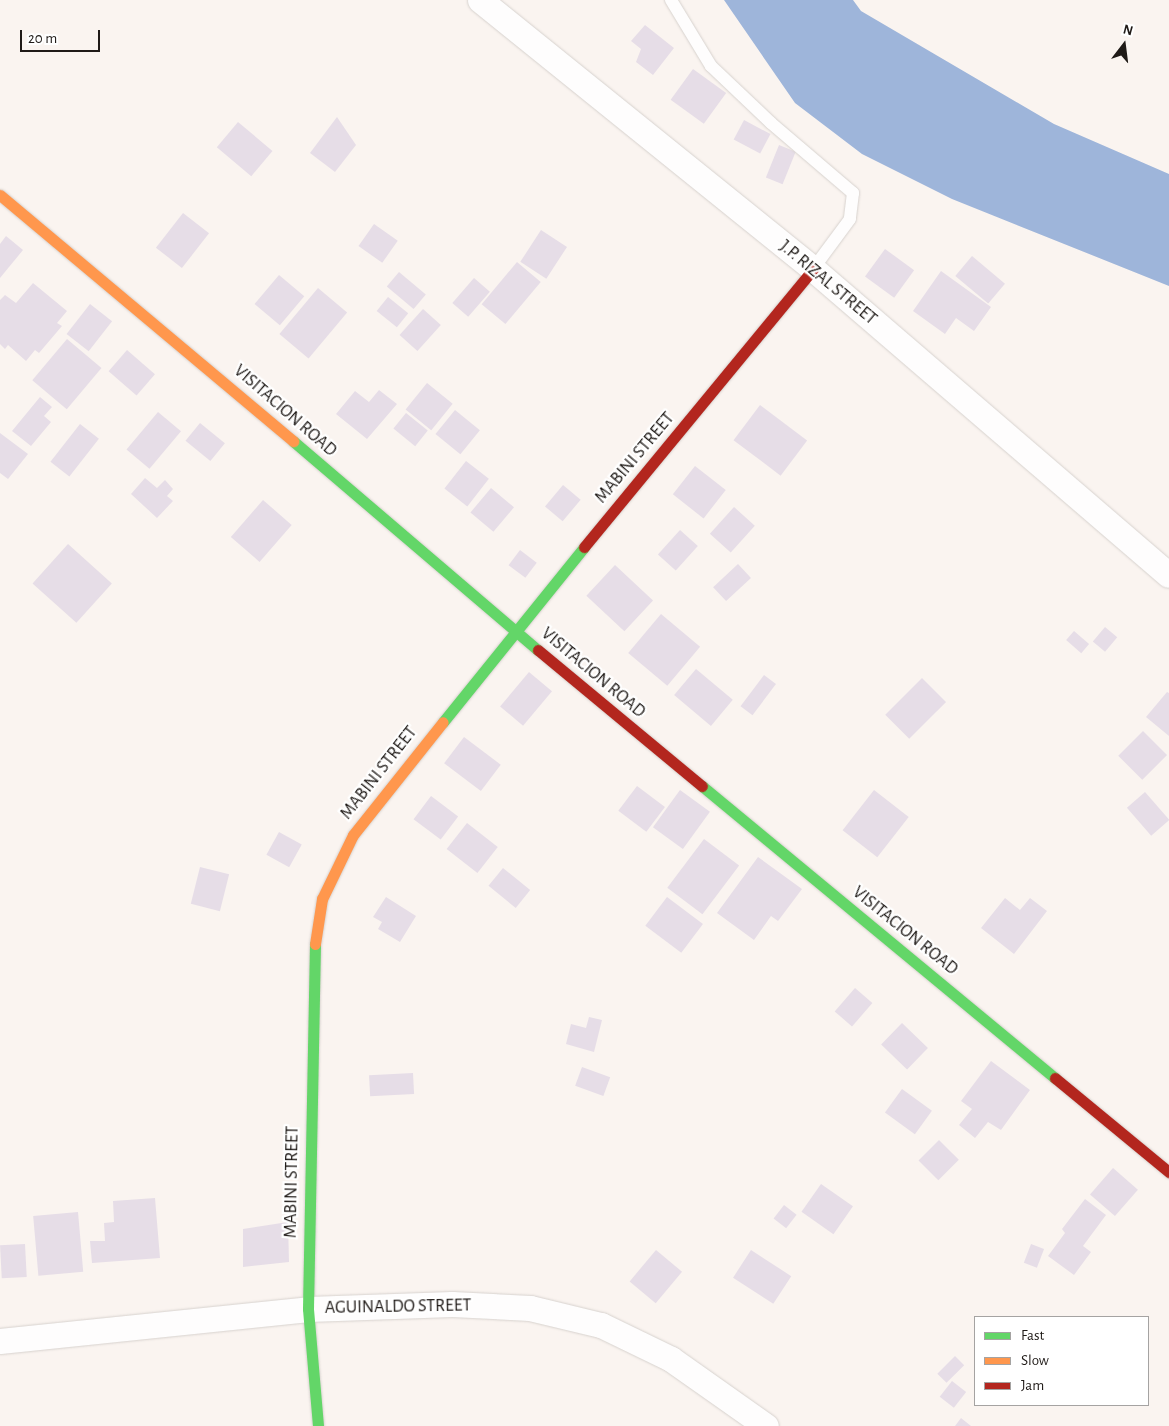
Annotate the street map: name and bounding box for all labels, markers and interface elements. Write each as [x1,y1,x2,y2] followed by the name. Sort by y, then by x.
[22,20,102,52] scale bar
[1099,20,1149,70] north arrow
[1121,22,1134,39] text: N
[28,31,57,46] text: 20 m
[775,236,881,330] street label: J.P. RIZAL STREET
[229,360,341,462] street label: VISITACION ROAD
[591,408,679,508] street label: MABINI STREET
[536,623,650,723] street label: VISITACION ROAD
[336,722,422,824] street label: MABINI STREET
[848,882,962,980] street label: VISITACION ROAD
[280,1126,304,1238] street label: MABINI STREET
[325,1295,471,1319] street label: AGUINALDO STREET
[974,1316,1149,1406] legend
[1021,1328,1044,1343] text: Fast
[1021,1353,1049,1368] text: Slow
[1021,1378,1044,1393] text: Jam

